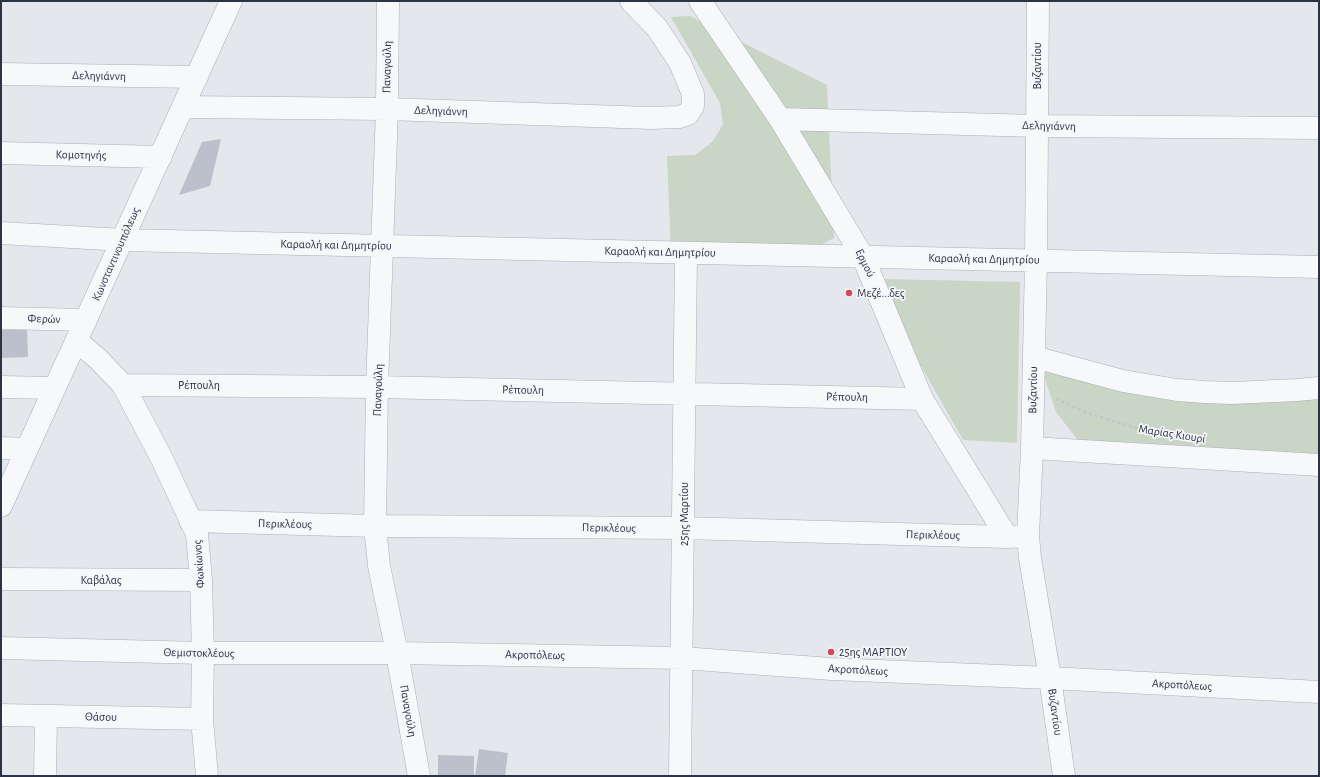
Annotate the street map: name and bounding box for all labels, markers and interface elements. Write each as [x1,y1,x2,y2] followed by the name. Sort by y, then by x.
[379,41,395,93] street label: Παναγούλη
[1030,42,1044,90] street label: Βυζαντίου
[72,68,126,84] street label: Δεληγιάννη
[414,103,468,119] street label: Δεληγιάννη
[1022,118,1076,134] street label: Δεληγιάννη
[56,147,106,163] street label: Κομοτηνής
[89,205,143,303] street label: Κωνσταντινουπόλεως
[280,237,392,253] street label: Καραολή και Δημητρίου
[604,244,716,260] street label: Καραολή και Δημητρίου
[852,246,878,280] street label: Ερμού
[928,251,1040,267] street label: Καραολή και Δημητρίου
[857,286,905,300] place label: Μεζέ...δες
[844,288,854,298] marker: Μεζέ...δες
[27,311,61,327] street label: Φερών
[370,363,386,417] street label: Παναγούλη
[1025,366,1041,414] street label: Βυζαντίου
[178,378,220,392] street label: Ρέπουλη
[502,382,544,398] street label: Ρέπουλη
[826,389,868,405] street label: Ρέπουλη
[1138,422,1206,446] street label: Μαρίας Κιουρί
[677,482,691,546] street label: 25ης Μαρτίου
[258,516,312,532] street label: Περικλέους
[582,520,636,536] street label: Περικλέους
[906,527,960,543] street label: Περικλέους
[190,539,208,589] street label: Φωκίωνος
[80,573,122,587] street label: Καβάλας
[163,645,235,661] street label: Θεμιστοκλέους
[839,645,907,659] place label: 25ης ΜΑΡΤΙΟΥ
[505,647,565,663] street label: Ακροπόλεως
[826,647,836,657] marker: 25ης ΜΑΡΤΙΟΥ
[828,661,888,679] street label: Ακροπόλεως
[1152,676,1212,694] street label: Ακροπόλεως
[396,684,420,738] street label: Παναγούλη
[1045,688,1065,736] street label: Βυζαντίου
[85,710,117,724] street label: Θάσου

